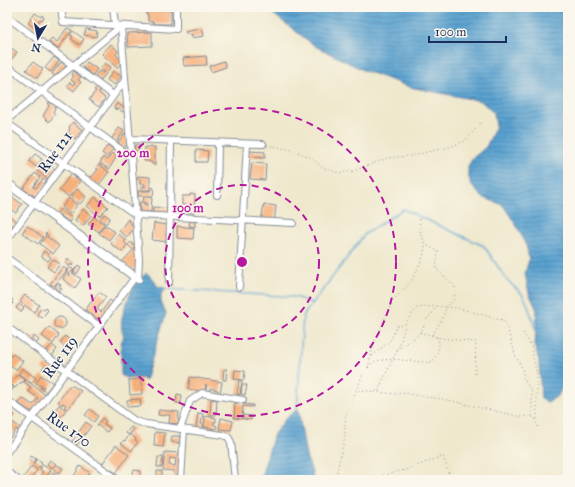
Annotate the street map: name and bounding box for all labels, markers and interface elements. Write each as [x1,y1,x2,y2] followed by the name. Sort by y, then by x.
[18,18,58,58] north arrow
[429,18,506,44] scale bar
[435,25,466,39] text: 100 m
[30,40,42,55] text: N
[34,128,76,176] street label: Rue 121
[117,146,150,160] text: 200 m
[172,201,205,215] text: 100 m
[235,255,249,269] centre of rings
[39,332,81,382] street label: Rue 119
[43,407,95,451] street label: Rue 170

